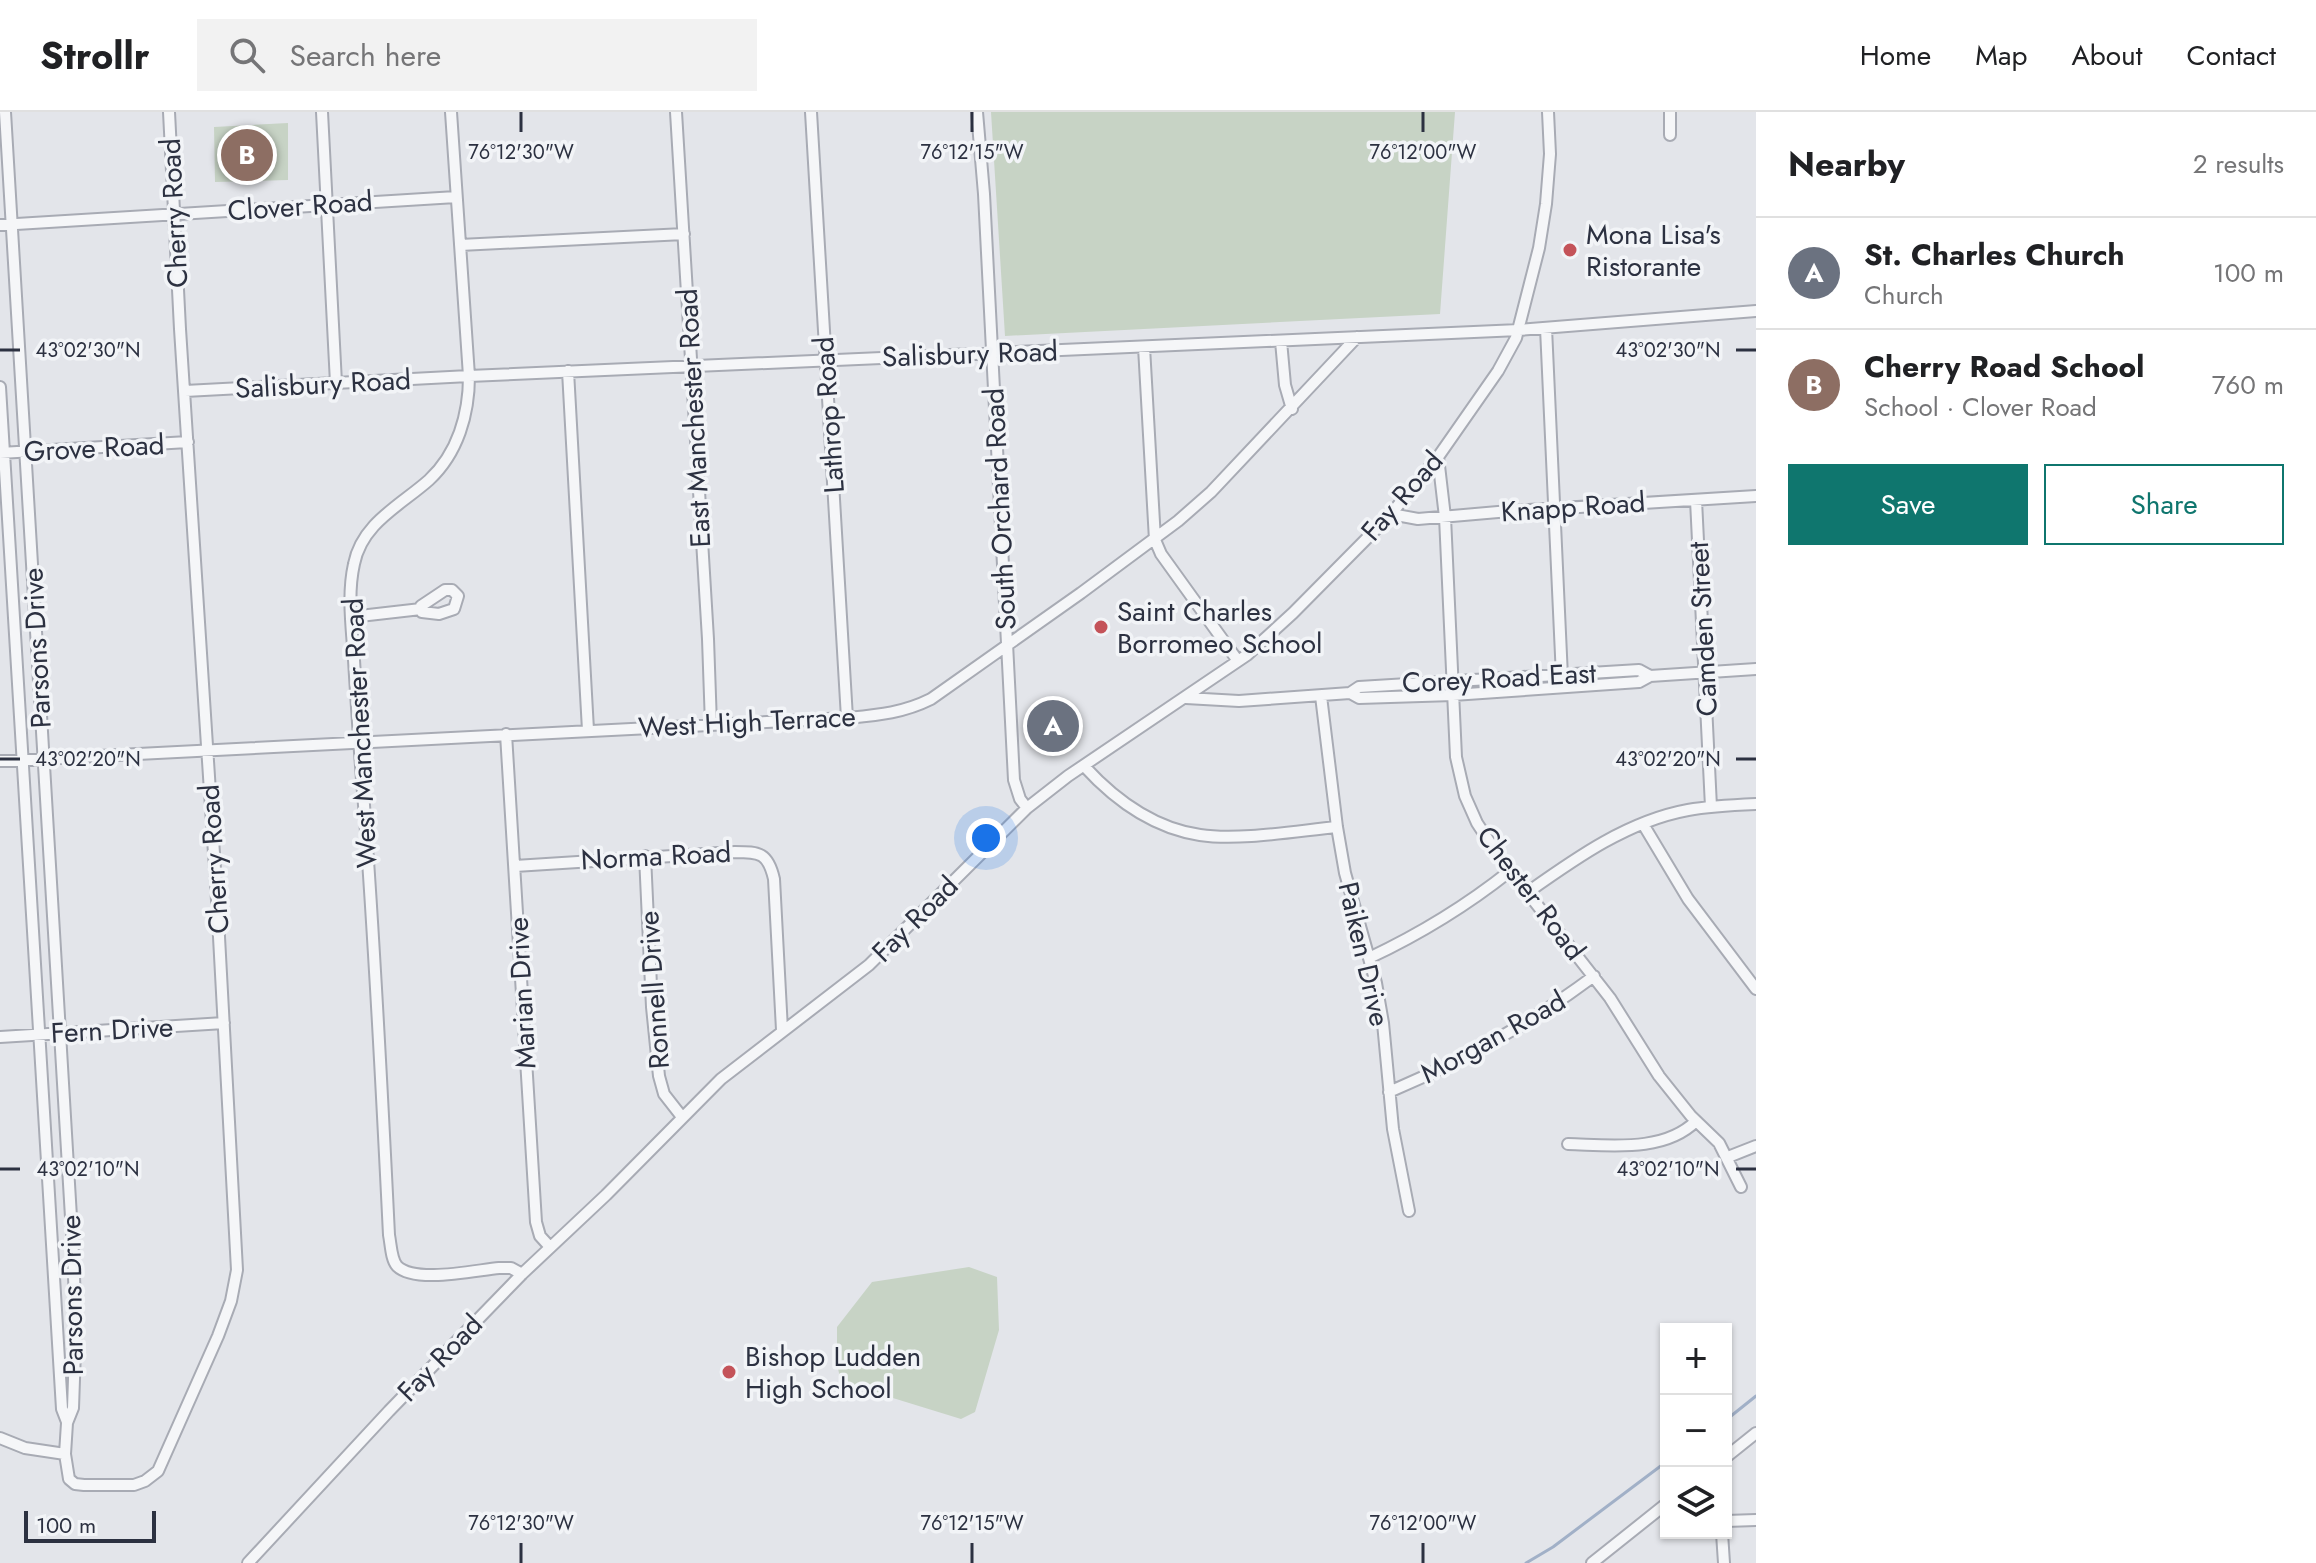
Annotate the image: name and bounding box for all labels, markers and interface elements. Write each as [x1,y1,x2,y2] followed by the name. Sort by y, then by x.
[197,19,757,91] search box
[40,28,149,83] text: Strollr
[225,33,269,77] icon: search
[289,34,441,77] text: Search here
[1860,35,1931,76] text: Home
[1975,35,2027,76] text: Map
[2071,35,2143,76] text: About
[2187,35,2276,76] text: Contact
[221,125,273,185] pin: B
[150,137,198,289] street label: Cherry Road
[468,138,574,167] text: 76°12'30"W
[920,138,1024,167] text: 76°12'15"W
[1370,138,1477,167] text: 76°12'00"W
[1788,140,1905,189] text: Nearby
[2193,145,2284,183] text: 2 results
[226,180,374,232] street label: Clover Road
[1586,214,1721,287] place label: Mona Lisa's Ristorante
[1864,233,2125,276] text: St. Charles Church
[1561,241,1579,259] marker: Mona Lisa's Ristorante
[1804,254,1824,292] text: A
[2213,254,2284,292] text: 100 m
[1864,276,1944,314] text: Church
[667,287,721,549] street label: East Manchester Road
[881,330,1059,378] street label: Salisbury Road
[803,335,855,495] street label: Lathrop Road
[36,336,140,365] text: 43°02'30"N
[1616,336,1720,365] text: 43°02'30"N
[1864,345,2144,388] text: Cherry Road School
[234,359,412,409] street label: Salisbury Road
[1805,366,1823,404] text: B
[2212,366,2284,404] text: 760 m
[973,387,1027,631] street label: South Orchard Road
[1864,388,2097,426] text: School · Clover Road
[23,424,165,472] street label: Grove Road
[1351,442,1453,550] street label: Fay Road
[1788,464,2028,545] button: Save
[2044,464,2284,545] button: Share
[1499,482,1647,532] street label: Knapp Road
[1678,540,1728,717] street label: Camden Street
[12,567,62,729] street label: Parsons Drive
[1117,591,1322,664] place label: Saint Charles Borromeo School
[332,597,388,869] street label: West Manchester Road
[1092,618,1110,636] marker: Saint Charles Borromeo School
[1401,652,1597,704] street label: Corey Road East
[637,696,857,748] street label: West High Terrace
[1027,696,1079,756] pin: A
[35,745,141,774] text: 43°02'20"N
[1615,745,1721,774] text: 43°02'20"N
[188,783,240,935] street label: Cherry Road
[1467,817,1595,969] street label: Chester Road
[966,818,1006,858] your location
[580,832,732,880] street label: Norma Road
[862,866,968,972] street label: Fay Road
[1328,878,1400,1030] street label: Paiken Drive
[628,910,680,1070] street label: Ronnell Drive
[498,916,546,1070] street label: Marian Drive
[1413,980,1573,1094] street label: Morgan Road
[50,1006,174,1054] street label: Fern Drive
[36,1155,140,1184] text: 43°02'10"N
[1616,1155,1720,1184] text: 43°02'10"N
[50,1214,94,1376] street label: Parsons Drive
[388,1305,492,1411] street label: Fay Road
[1660,1323,1732,1539] map controls
[1660,1323,1732,1395] button: +
[745,1336,921,1409] place label: Bishop Ludden High School
[720,1363,738,1381] marker: Bishop Ludden High School
[1660,1395,1732,1467] button: −
[1660,1467,1732,1539] button: layers
[24,1507,156,1543] scale bar
[36,1509,96,1541] text: 100 m
[468,1509,574,1538] text: 76°12'30"W
[920,1509,1024,1538] text: 76°12'15"W
[1370,1509,1477,1538] text: 76°12'00"W

